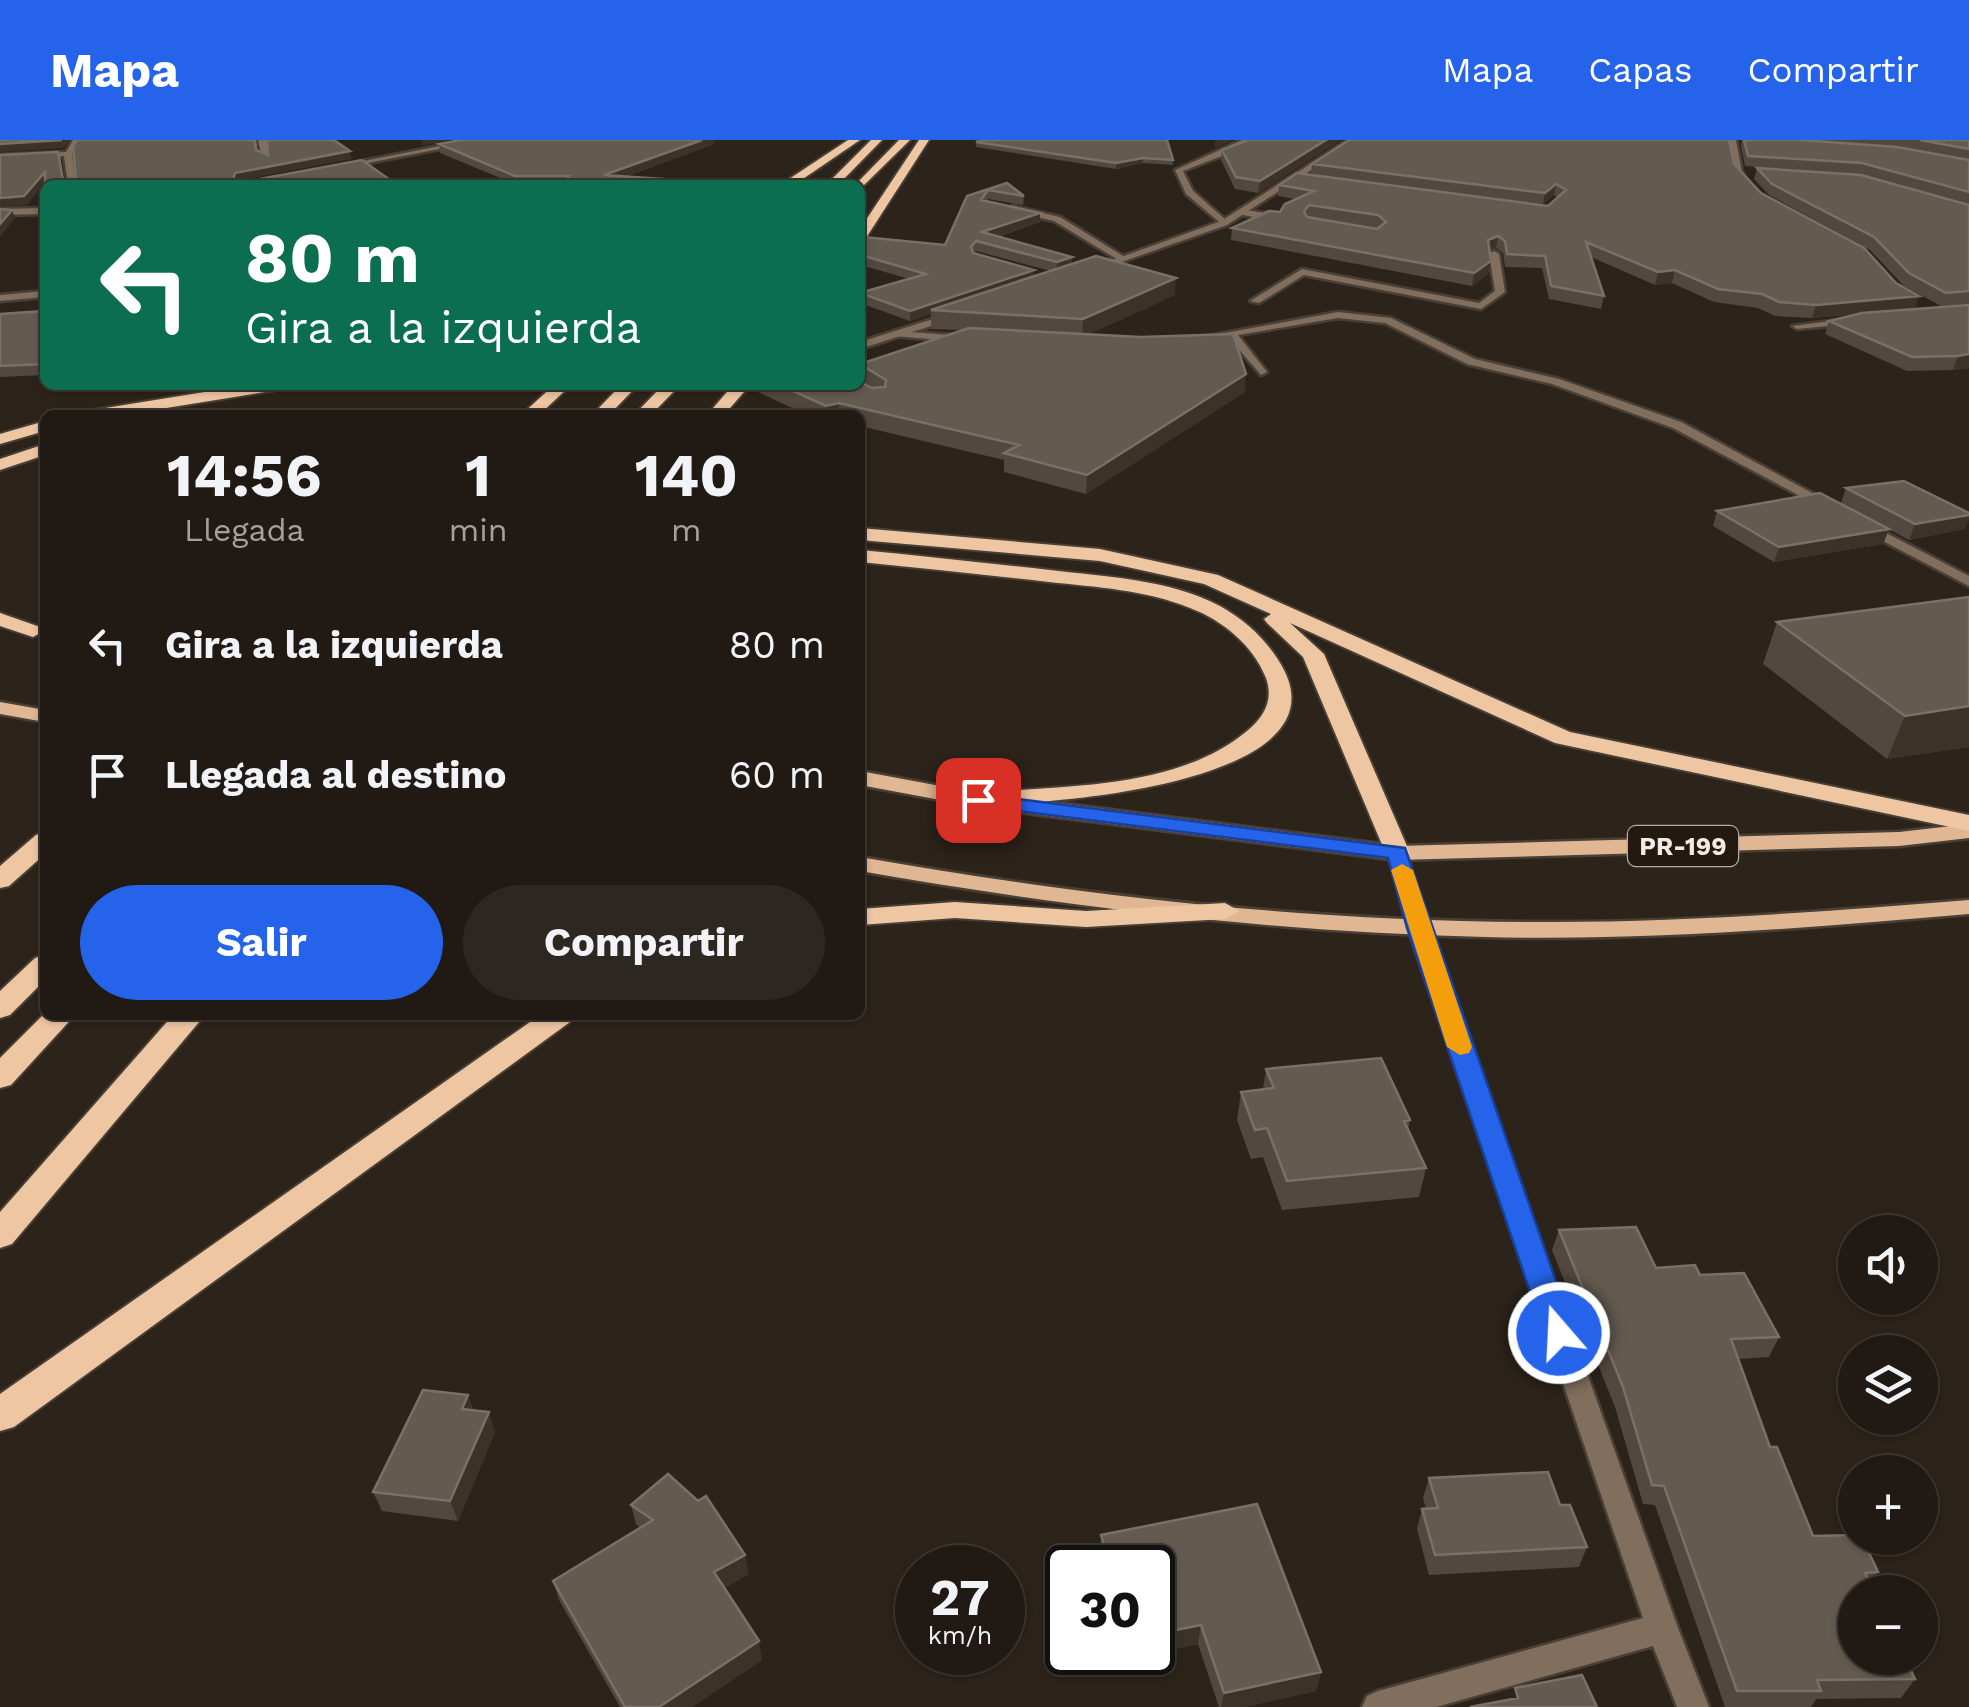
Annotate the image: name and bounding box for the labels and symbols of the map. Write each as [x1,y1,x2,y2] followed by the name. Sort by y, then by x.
[936,758,1021,843] pin
[1628,826,1738,866] road number: PR-199
[1507,1281,1611,1385] position arrow
[1045,1545,1175,1675] speed limit sign: 30

